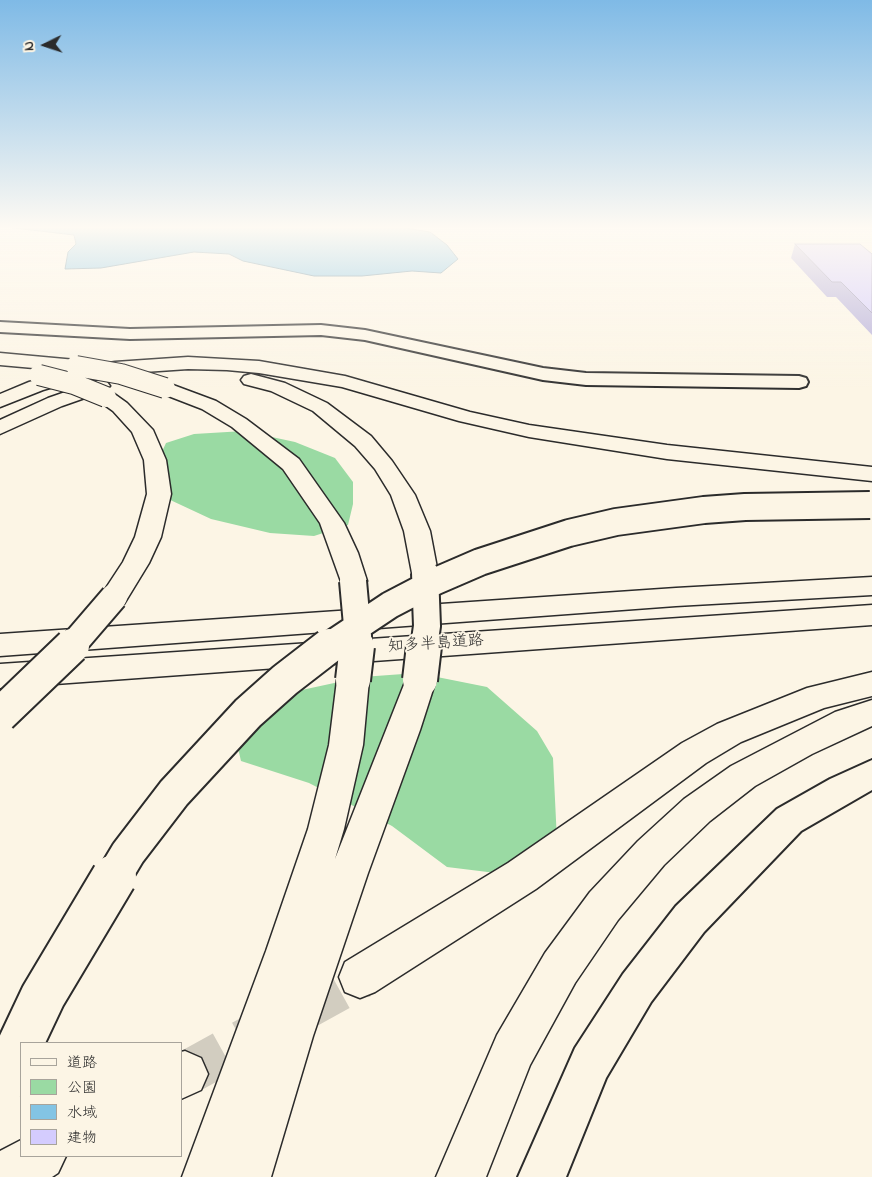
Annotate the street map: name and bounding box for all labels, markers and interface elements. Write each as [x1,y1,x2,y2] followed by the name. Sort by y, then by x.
[20,20,70,70] north arrow
[19,41,40,52] text: N
[387,632,485,658] street label: 知多半島道路
[20,1042,182,1157] legend
[67,1052,97,1074] text: 道路
[67,1077,97,1099] text: 公園
[67,1102,97,1124] text: 水域
[67,1127,97,1149] text: 建物

